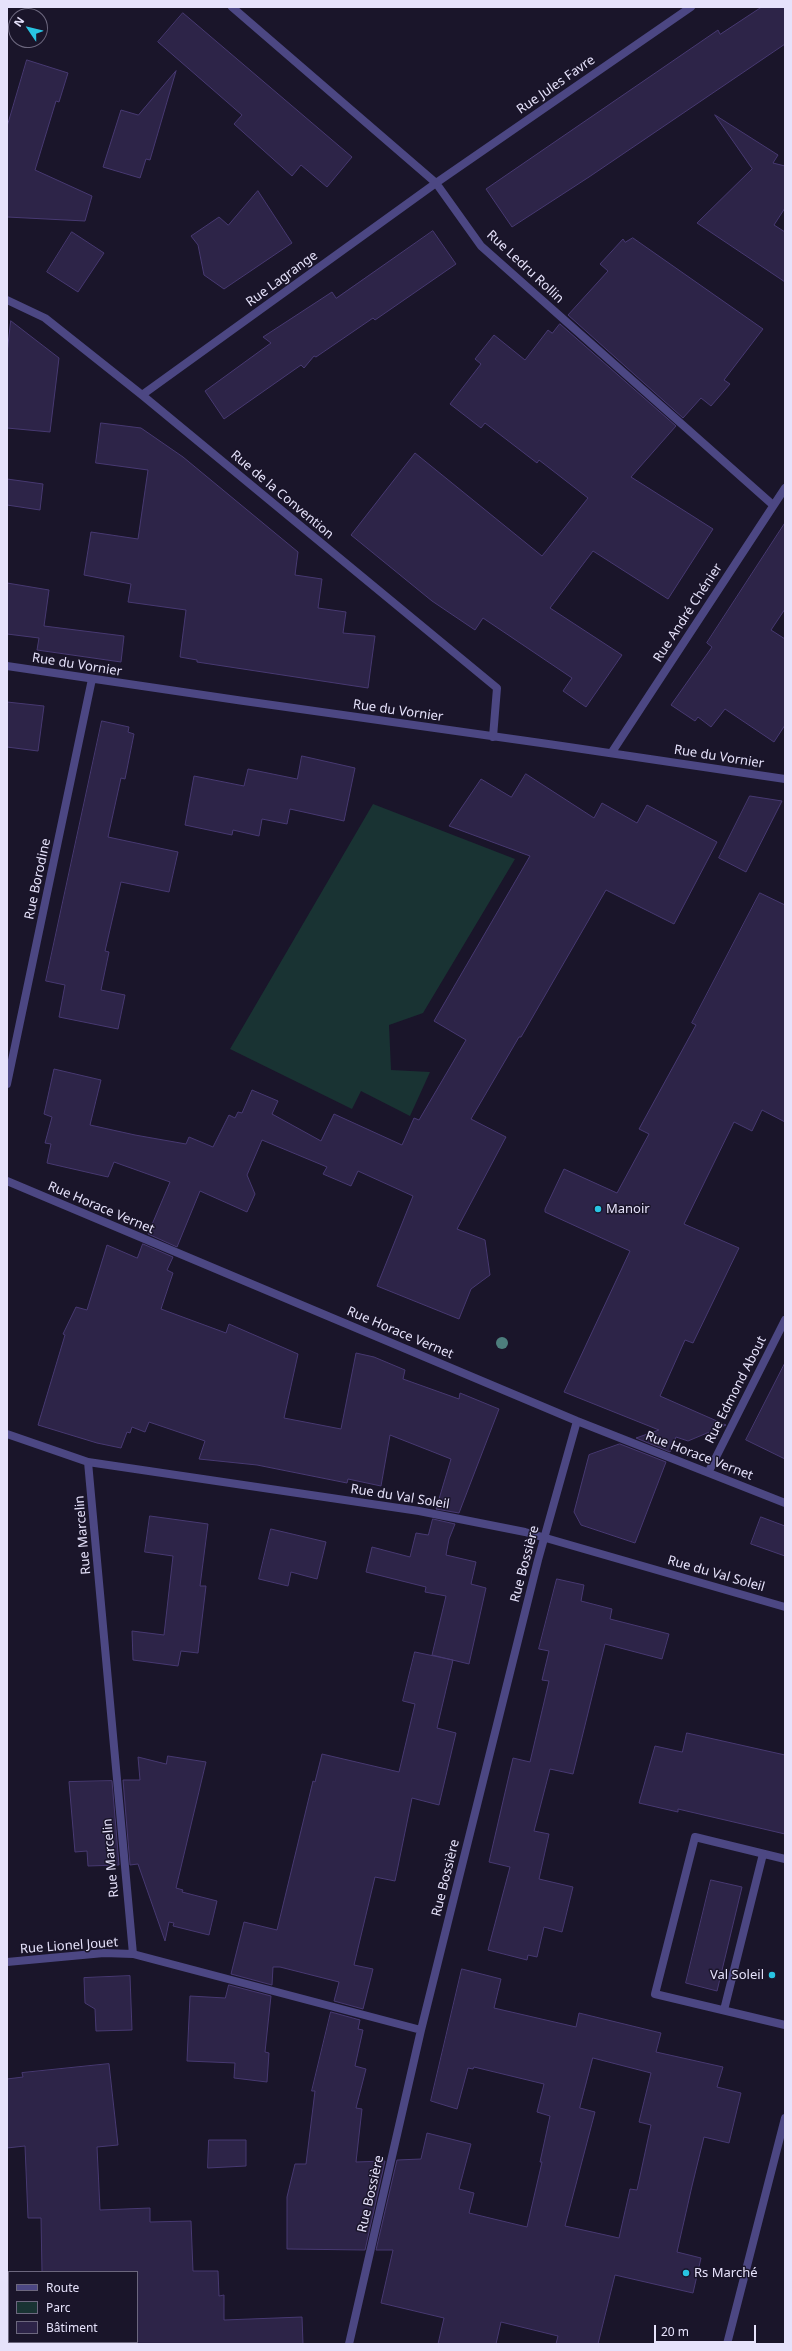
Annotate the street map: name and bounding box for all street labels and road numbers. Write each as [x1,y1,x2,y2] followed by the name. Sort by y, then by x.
[514,52,598,118] street label: Rue Jules Favre
[483,227,567,307] street label: Rue Ledru Rollin
[243,248,321,310] street label: Rue Lagrange
[227,447,337,543] street label: Rue de la Convention
[650,561,726,665] street label: Rue André Chénier
[31,650,123,680] street label: Rue du Vornier
[352,697,444,725] street label: Rue du Vornier
[673,742,765,772] street label: Rue du Vornier
[22,837,54,921] street label: Rue Borodine
[45,1179,157,1237] street label: Rue Horace Vernet
[344,1304,456,1362] street label: Rue Horace Vernet
[702,1334,770,1446] street label: Rue Edmond About
[643,1428,755,1484] street label: Rue Horace Vernet
[349,1481,451,1513] street label: Rue du Val Soleil
[72,1495,94,1575] street label: Rue Marcelin
[507,1524,543,1604] street label: Rue Bossière
[666,1553,766,1595] street label: Rue du Val Soleil
[100,1818,122,1898] street label: Rue Marcelin
[429,1838,463,1918] street label: Rue Bossière
[19,1935,119,1957] street label: Rue Lionel Jouet
[355,2154,387,2234] street label: Rue Bossière

